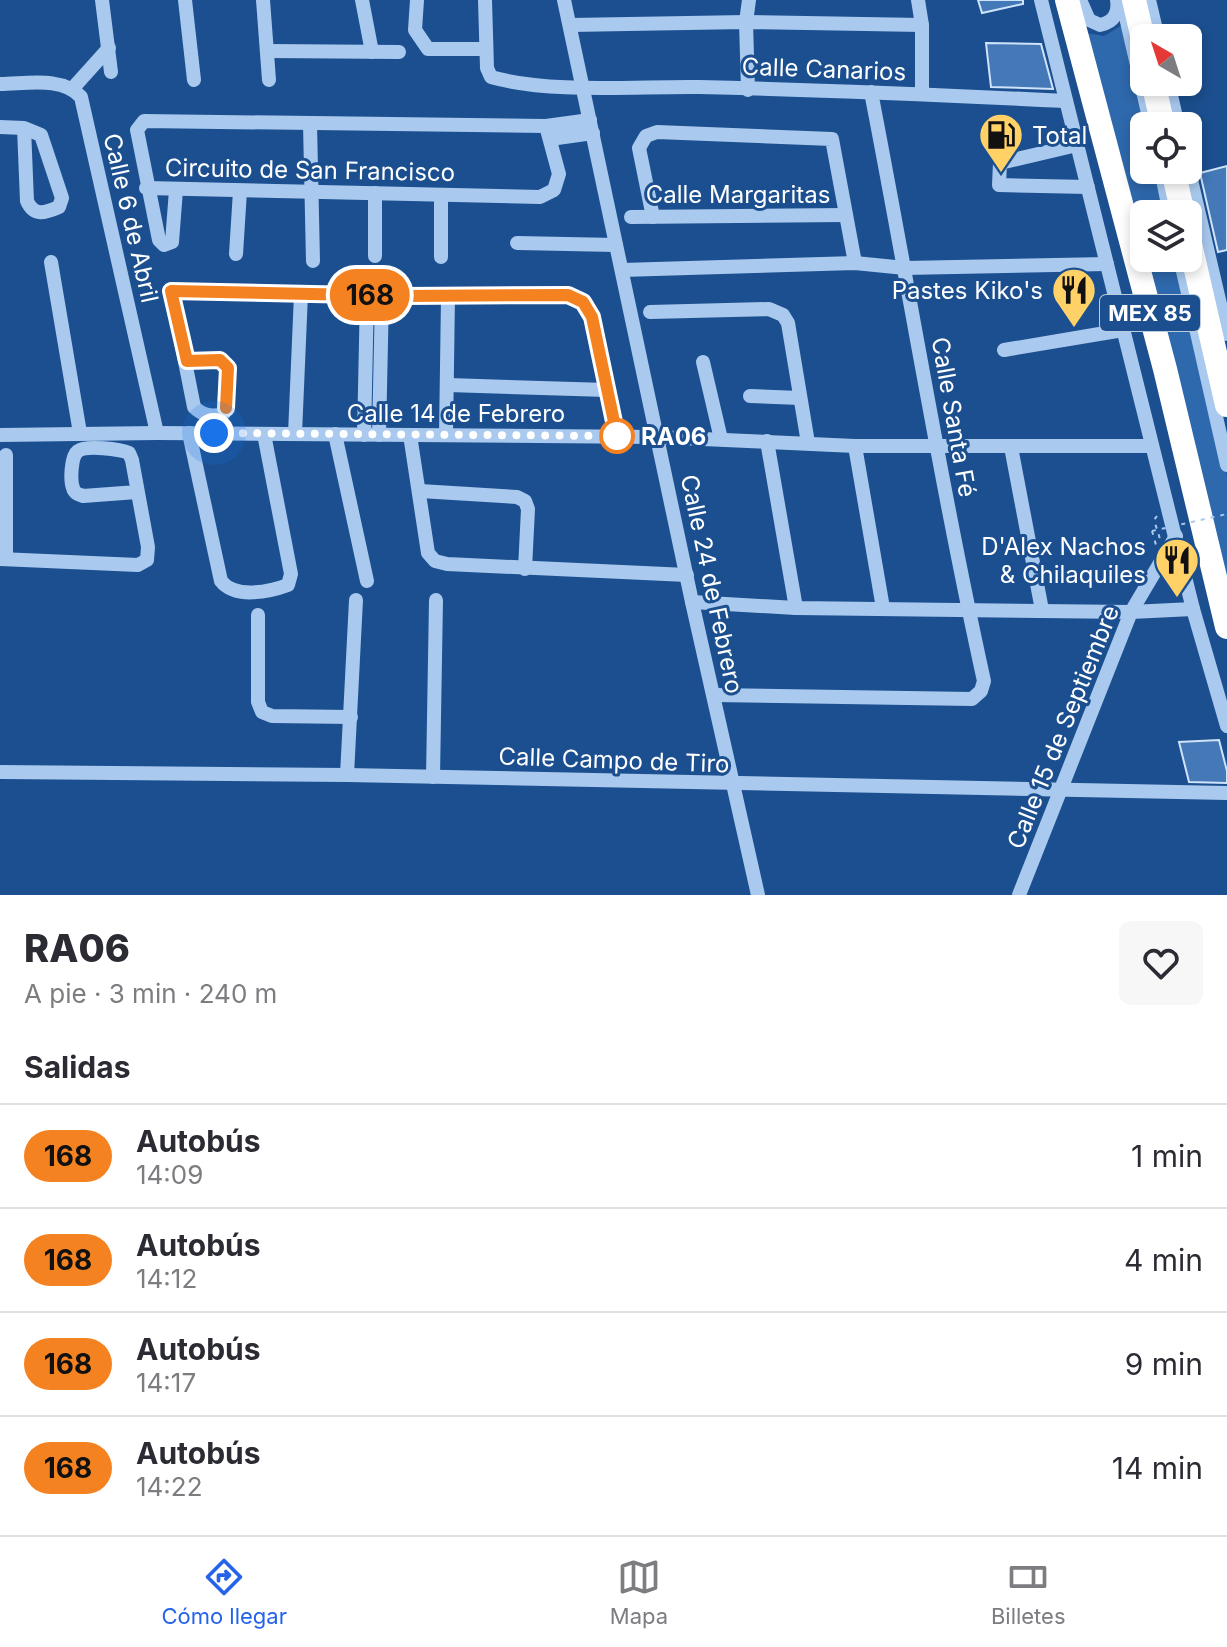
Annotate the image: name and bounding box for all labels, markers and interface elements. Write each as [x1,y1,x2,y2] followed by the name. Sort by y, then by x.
[1130,24,1202,96] north arrow
[1130,24,1202,272] map controls
[741,52,907,86] street label: Calle Canarios
[977,111,1025,174] fuel station icon: Total
[1130,112,1202,184] button: locate
[1032,121,1087,150] place label: Total
[97,131,165,305] street label: Calle 6 de Abril
[165,153,455,187] street label: Circuito de San Francisco
[646,180,830,209] street label: Calle Margaritas
[1130,200,1202,272] button: layers
[1050,266,1098,329] restaurant icon: Pastes Kiko's
[324,269,416,321] line badge: 168
[892,276,1043,305] place label: Pastes Kiko's
[346,278,394,312] text: 168
[1100,295,1200,331] road number: MEX 85
[926,335,982,499] street label: Calle Santa Fé
[347,399,565,428] street label: Calle 14 de Febrero
[194,413,234,453] your location
[600,419,634,453] marker: RA06
[641,422,706,451] place label: RA06
[675,472,749,696] street label: Calle 24 de Febrero
[981,532,1146,589] place label: D'Alex Nachos & Chilaquiles
[1153,536,1201,599] restaurant icon: D'Alex Nachos & Chilaquiles
[1001,601,1125,853] street label: Calle 15 de Septiembre
[498,741,730,779] street label: Calle Campo de Tiro
[1119,921,1203,1005] button: heart
[24,925,130,971] text: RA06
[24,978,277,1009] text: A pie · 3 min · 240 m
[24,1049,130,1085] text: Salidas
[136,1123,261,1159] text: Autobús
[1131,1138,1203,1174] text: 1 min
[44,1139,92,1173] text: 168
[136,1159,203,1190] text: 14:09
[136,1227,261,1263] text: Autobús
[1124,1242,1203,1278] text: 4 min
[44,1243,92,1277] text: 168
[136,1263,197,1294] text: 14:12
[136,1331,261,1367] text: Autobús
[1125,1346,1203,1382] text: 9 min
[44,1347,92,1381] text: 168
[136,1367,196,1398] text: 14:17
[136,1435,261,1471] text: Autobús
[1112,1450,1203,1486] text: 14 min
[44,1451,92,1485] text: 168
[136,1471,203,1502] text: 14:22
[161,1555,287,1629] tab: Cómo llegar
[610,1555,668,1629] tab: Mapa
[991,1555,1066,1629] tab: Billetes

